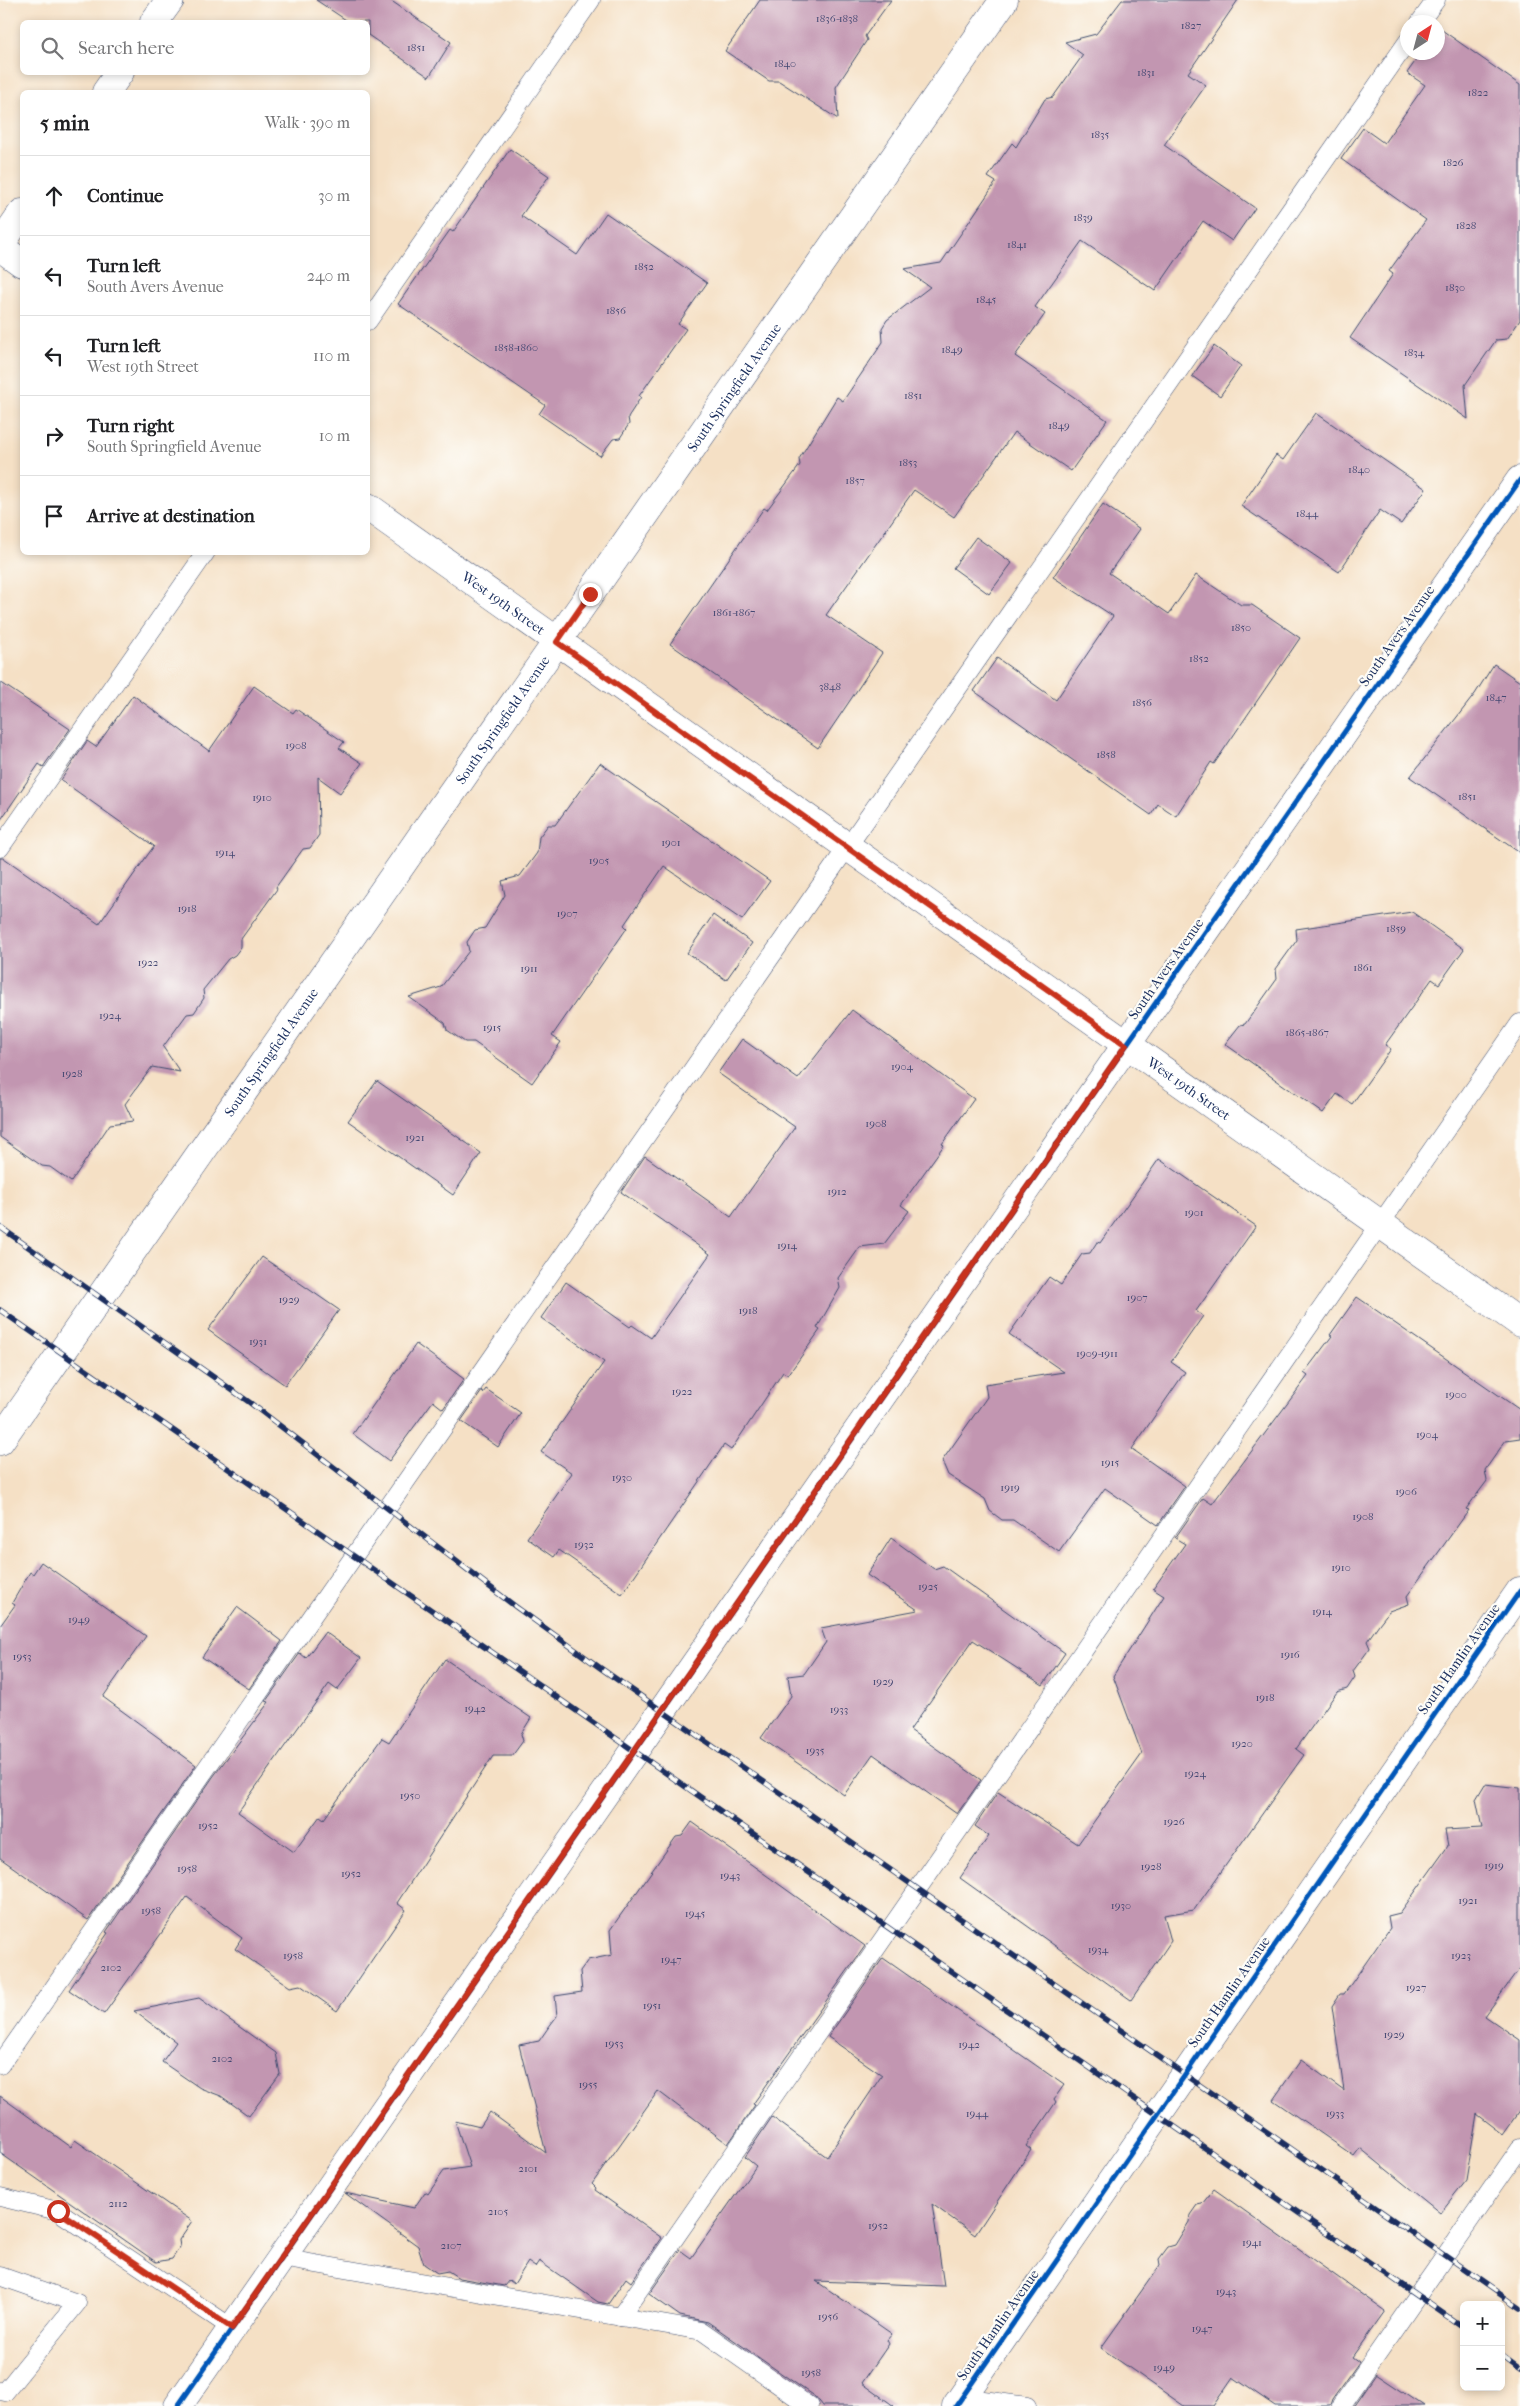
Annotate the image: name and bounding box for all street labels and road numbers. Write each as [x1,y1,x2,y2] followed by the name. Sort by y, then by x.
[683,320,785,455] street label: South Springfield Avenue
[458,567,548,638] street label: West 19th Street
[1356,582,1438,690] street label: South Avers Avenue
[452,652,553,787] street label: South Springfield Avenue
[1125,915,1207,1023] street label: South Avers Avenue
[220,984,322,1120] street label: South Springfield Avenue
[1143,1053,1234,1124] street label: West 19th Street
[1414,1600,1504,1718] street label: South Hamlin Avenue
[1184,1933,1274,2051] street label: South Hamlin Avenue
[953,2266,1043,2384] street label: South Hamlin Avenue

